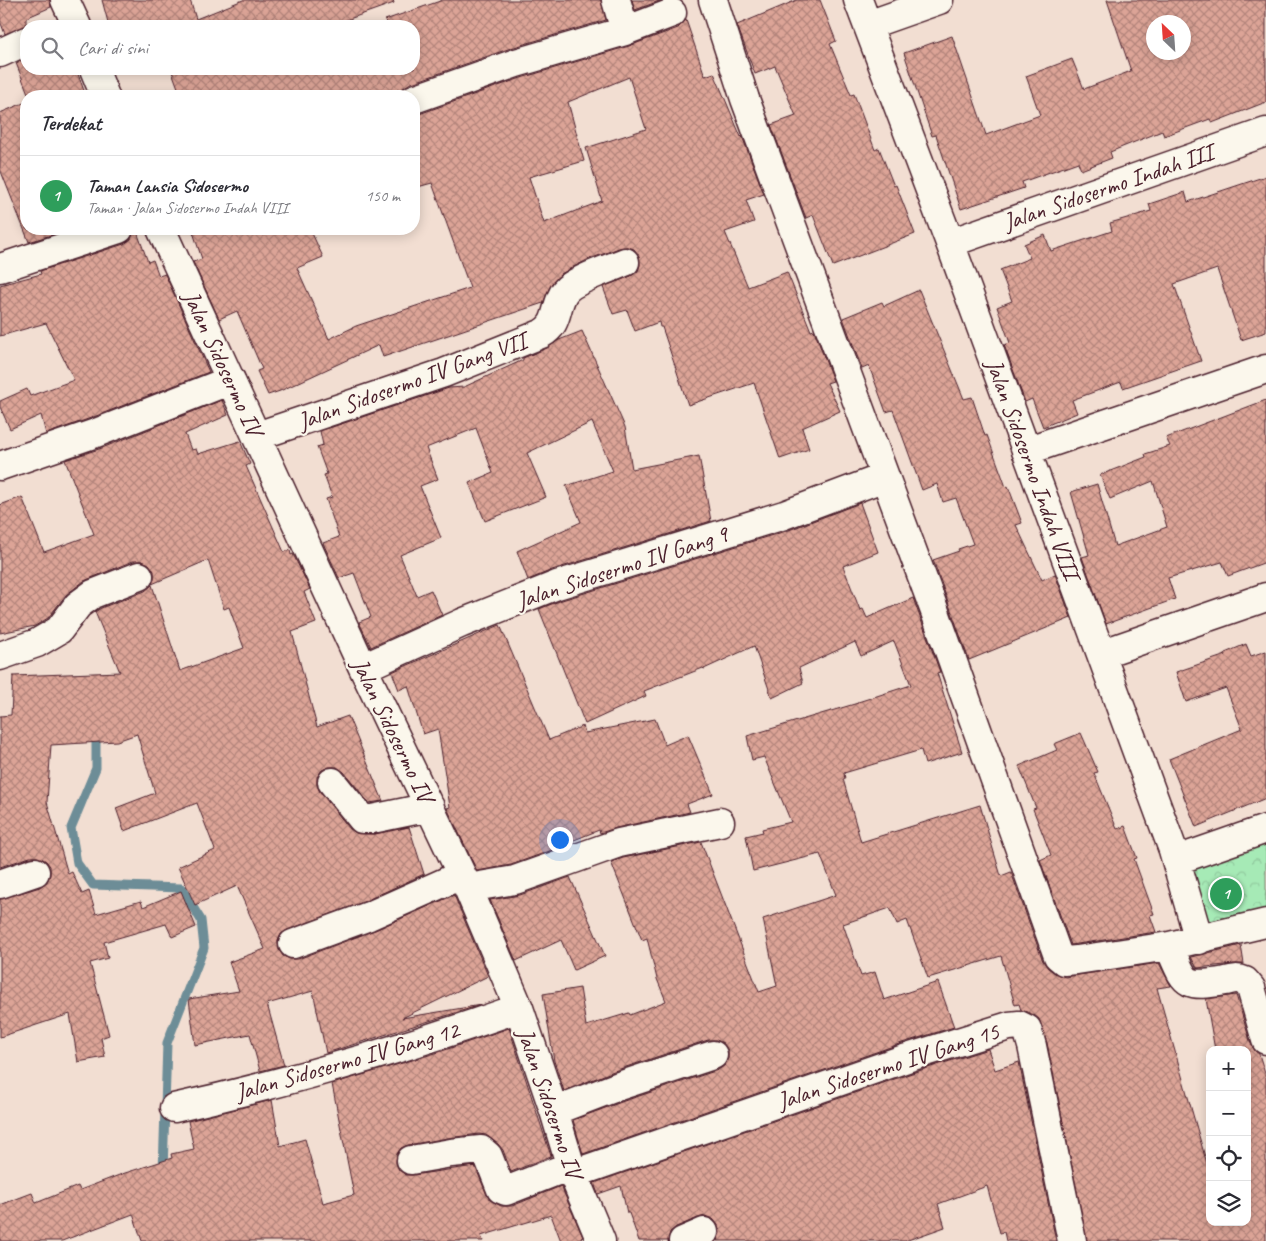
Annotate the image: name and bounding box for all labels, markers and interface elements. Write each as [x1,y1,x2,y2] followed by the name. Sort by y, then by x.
[1146,15,1191,60] north arrow
[20,20,420,75] search box
[38,34,66,62] icon: search
[78,36,148,60] text: Cari di sini
[40,110,101,136] text: Terdekat
[998,135,1222,237] street label: Jalan Sidosermo Indah III
[87,174,248,198] text: Taman Lansia Sidosermo
[52,186,60,206] text: 1
[366,186,400,206] text: 150 m
[87,198,288,218] text: Taman · Jalan Sidosermo Indah VIII
[176,285,271,444] street label: Jalan Sidosermo IV
[293,324,536,437] street label: Jalan Sidosermo IV Gang VII
[979,354,1088,587] street label: Jalan Sidosermo Indah VIII
[512,518,734,616] street label: Jalan Sidosermo IV Gang 9
[345,652,443,811] street label: Jalan Sidosermo IV
[547,827,573,853] your location
[1210,875,1242,913] pin: 1
[231,1014,464,1108] street label: Jalan Sidosermo IV Gang 12
[772,1016,1004,1116] street label: Jalan Sidosermo IV Gang 15
[510,1023,591,1186] street label: Jalan Sidosermo IV
[1206,1046,1251,1226] map controls
[1206,1046,1251,1091] button: +
[1206,1091,1251,1136] button: −
[1206,1136,1251,1181] button: locate
[1206,1181,1251,1226] button: layers

